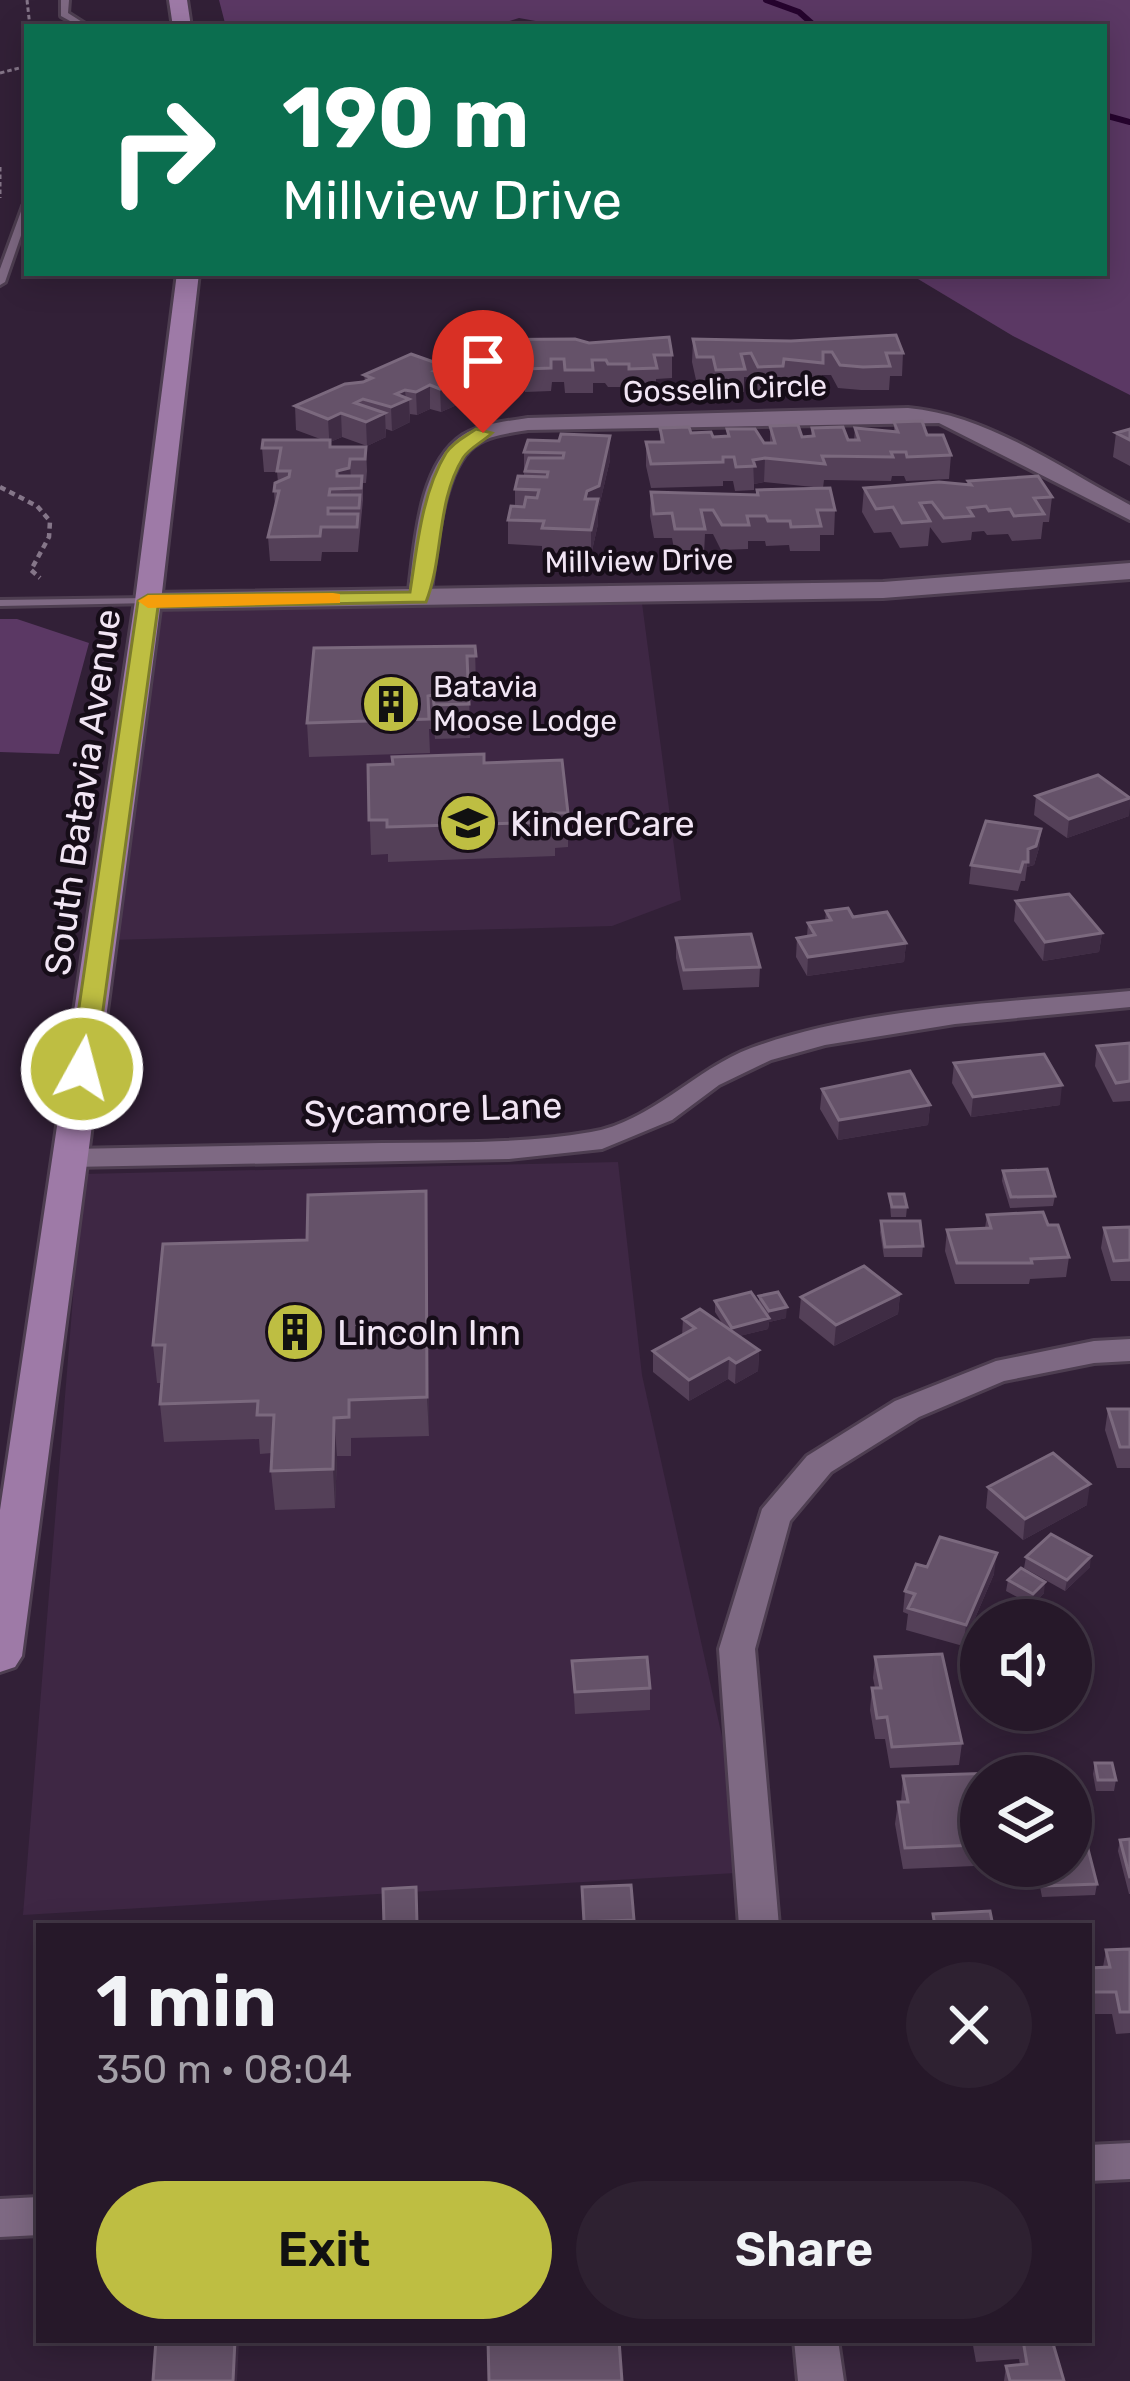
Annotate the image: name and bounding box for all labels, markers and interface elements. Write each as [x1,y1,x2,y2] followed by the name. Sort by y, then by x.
[282,68,530,168] text: 190 m
[84,72,240,228] icon: right
[282,169,622,233] text: Millview Drive
[432,310,534,433] pin
[450,328,516,394] icon: arrive
[622,367,828,411] street label: Gosselin Circle
[544,541,734,581] street label: Millview Drive
[36,606,129,978] street label: South Batavia Avenue
[433,669,617,739] place label: Batavia Moose Lodge
[360,673,422,735] building icon: Batavia Moose Lodge
[437,792,499,854] school or university icon: KinderCare
[510,802,695,845] place label: KinderCare
[19,1006,145,1132] position arrow
[303,1084,563,1135] street label: Sycamore Lane
[264,1301,326,1363] building icon: Lincoln Inn
[337,1311,521,1354] place label: Lincoln Inn
[960,1599,1092,1887] map controls
[960,1599,1092,1731] button: sound
[960,1755,1092,1887] button: layers
[96,1959,277,2044] text: 1 min
[906,1962,1032,2088] button: close
[96,2047,352,2093] text: 350 m · 08:04
[96,2181,552,2319] button: Exit
[576,2181,1032,2319] button: Share

